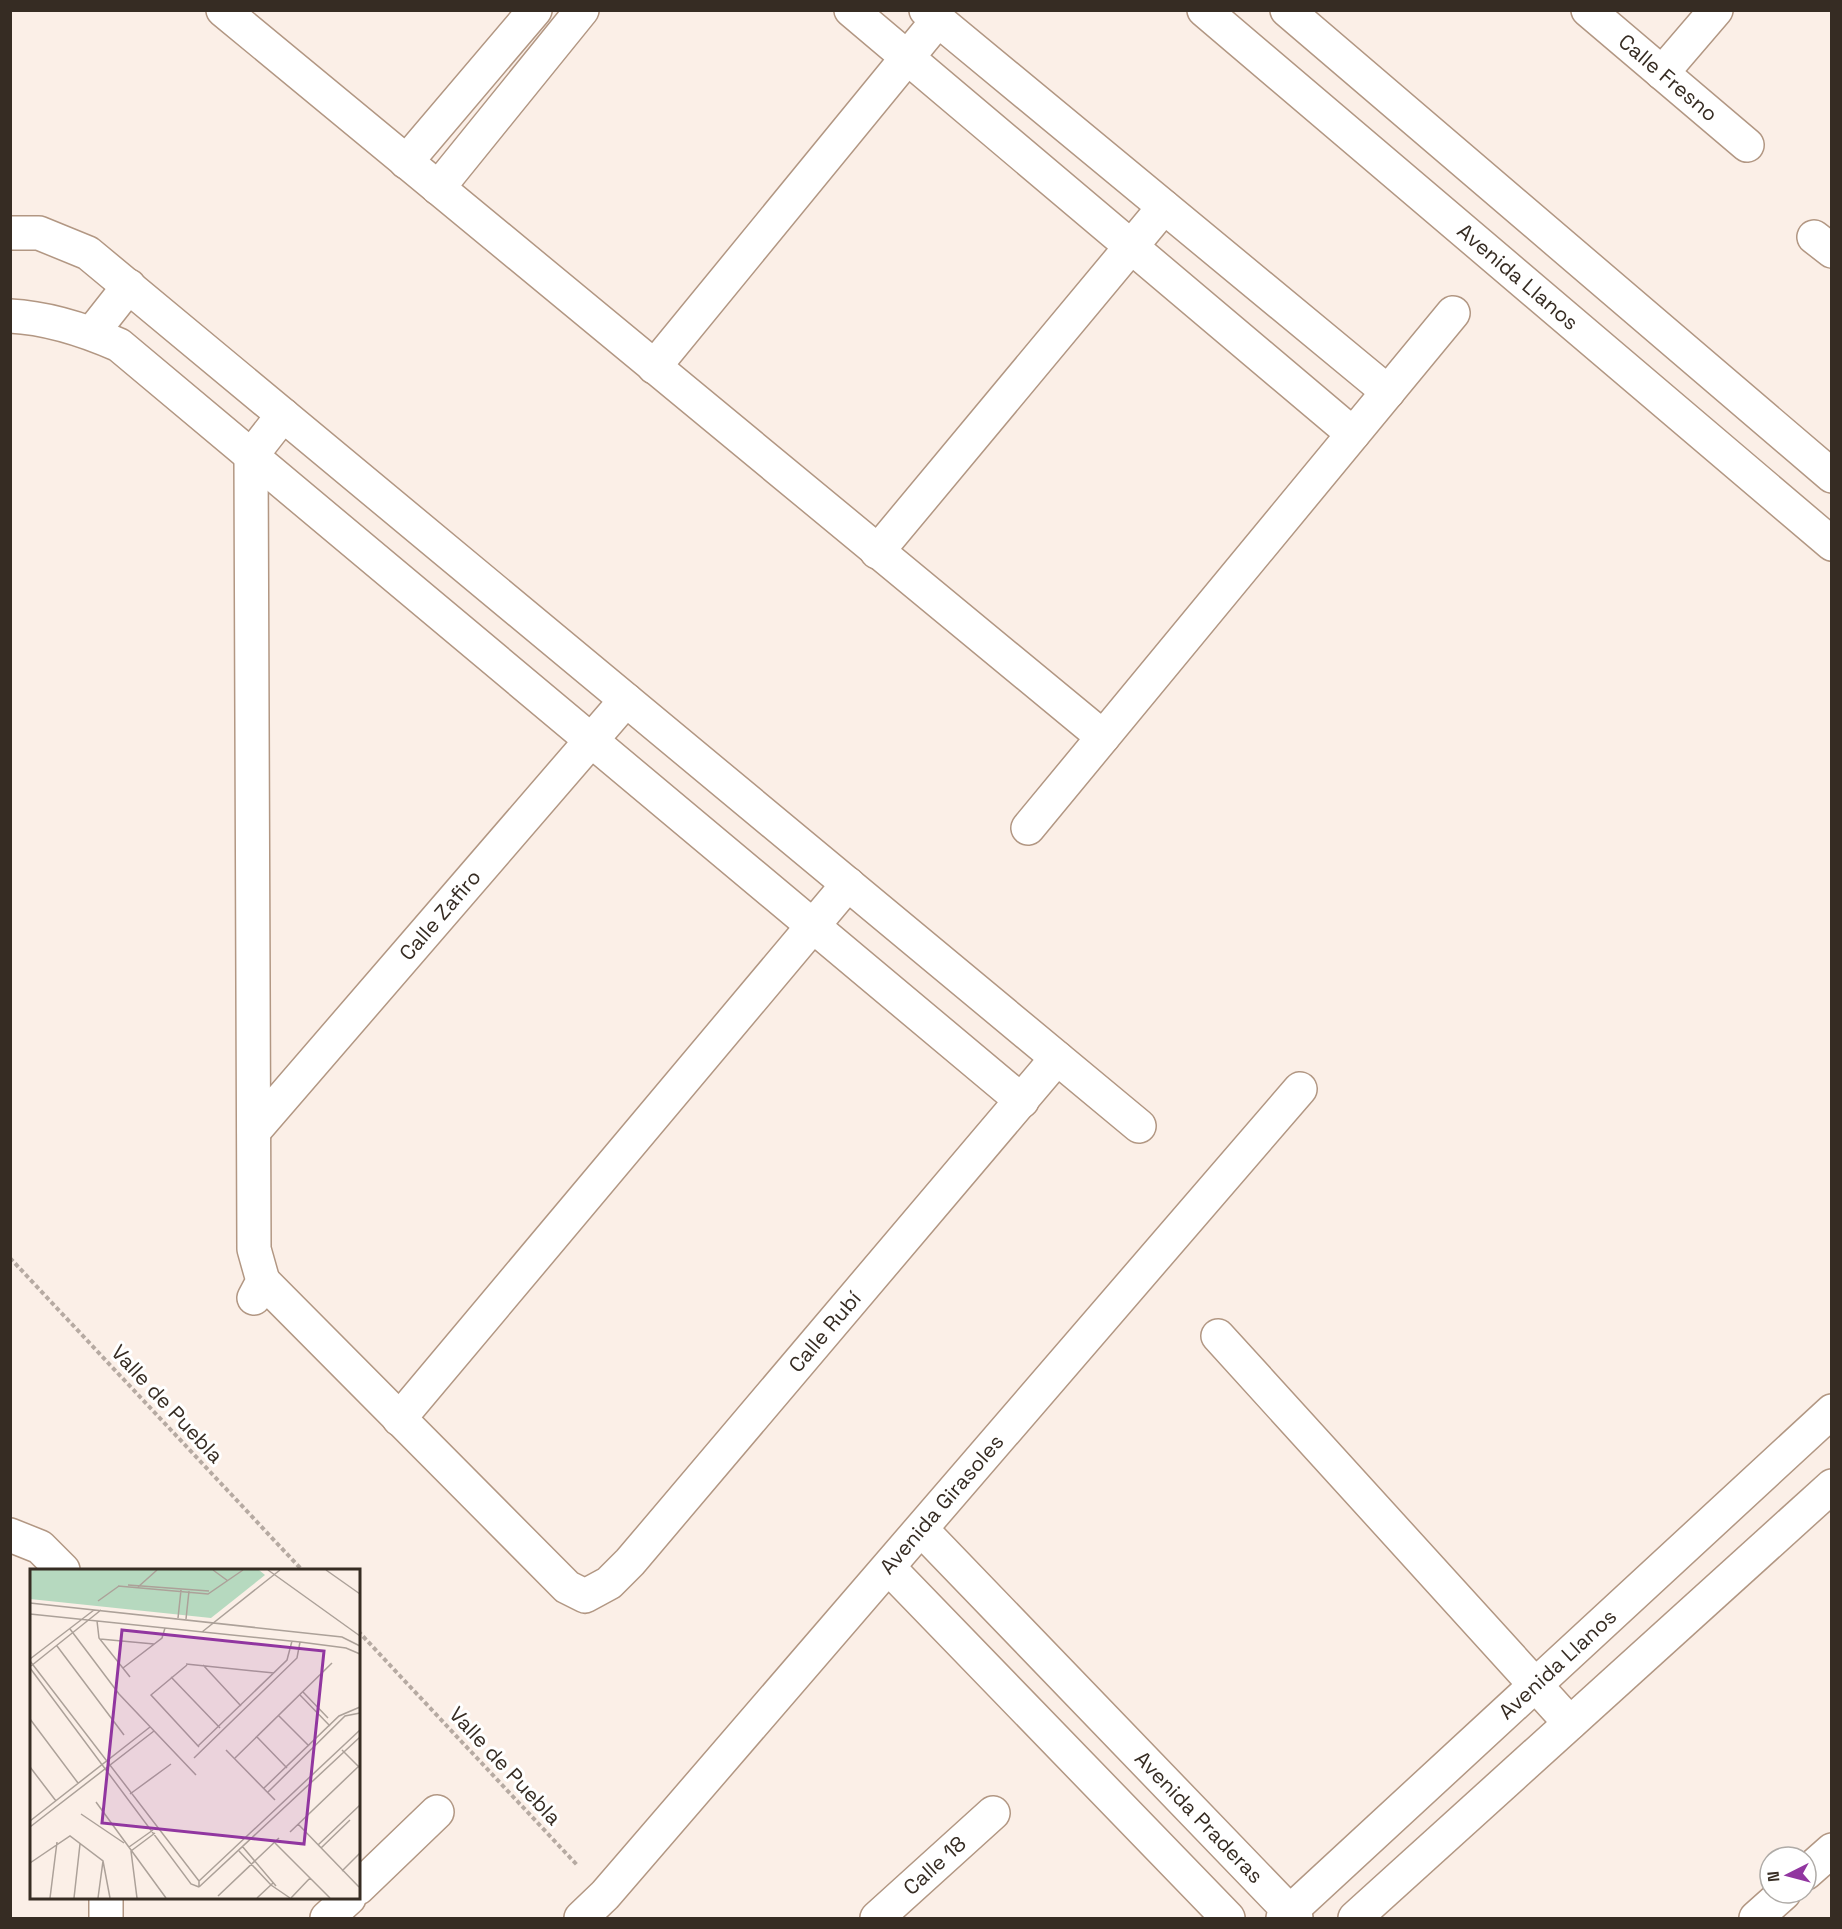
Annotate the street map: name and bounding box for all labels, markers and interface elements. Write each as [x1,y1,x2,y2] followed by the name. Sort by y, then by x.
[1613,28,1724,127] street label: Calle Fresno
[1452,217,1584,336] street label: Avenida Llanos
[393,864,487,966] street label: Calle Zafiro
[782,1285,867,1378] street label: Calle Rubí
[106,1339,229,1469] street label: Valle de Puebla
[874,1428,1009,1580] street label: Avenida Girasoles
[30,1569,360,1899] inset map
[1493,1603,1622,1725] street label: Avenida Llanos
[444,1701,567,1831] street label: Valle de Puebla
[1129,1745,1269,1889] street label: Avenida Praderas
[897,1830,972,1901] street label: Calle 18
[1758,1845,1818,1905] north arrow
[1763,1870,1785,1883] text: N

